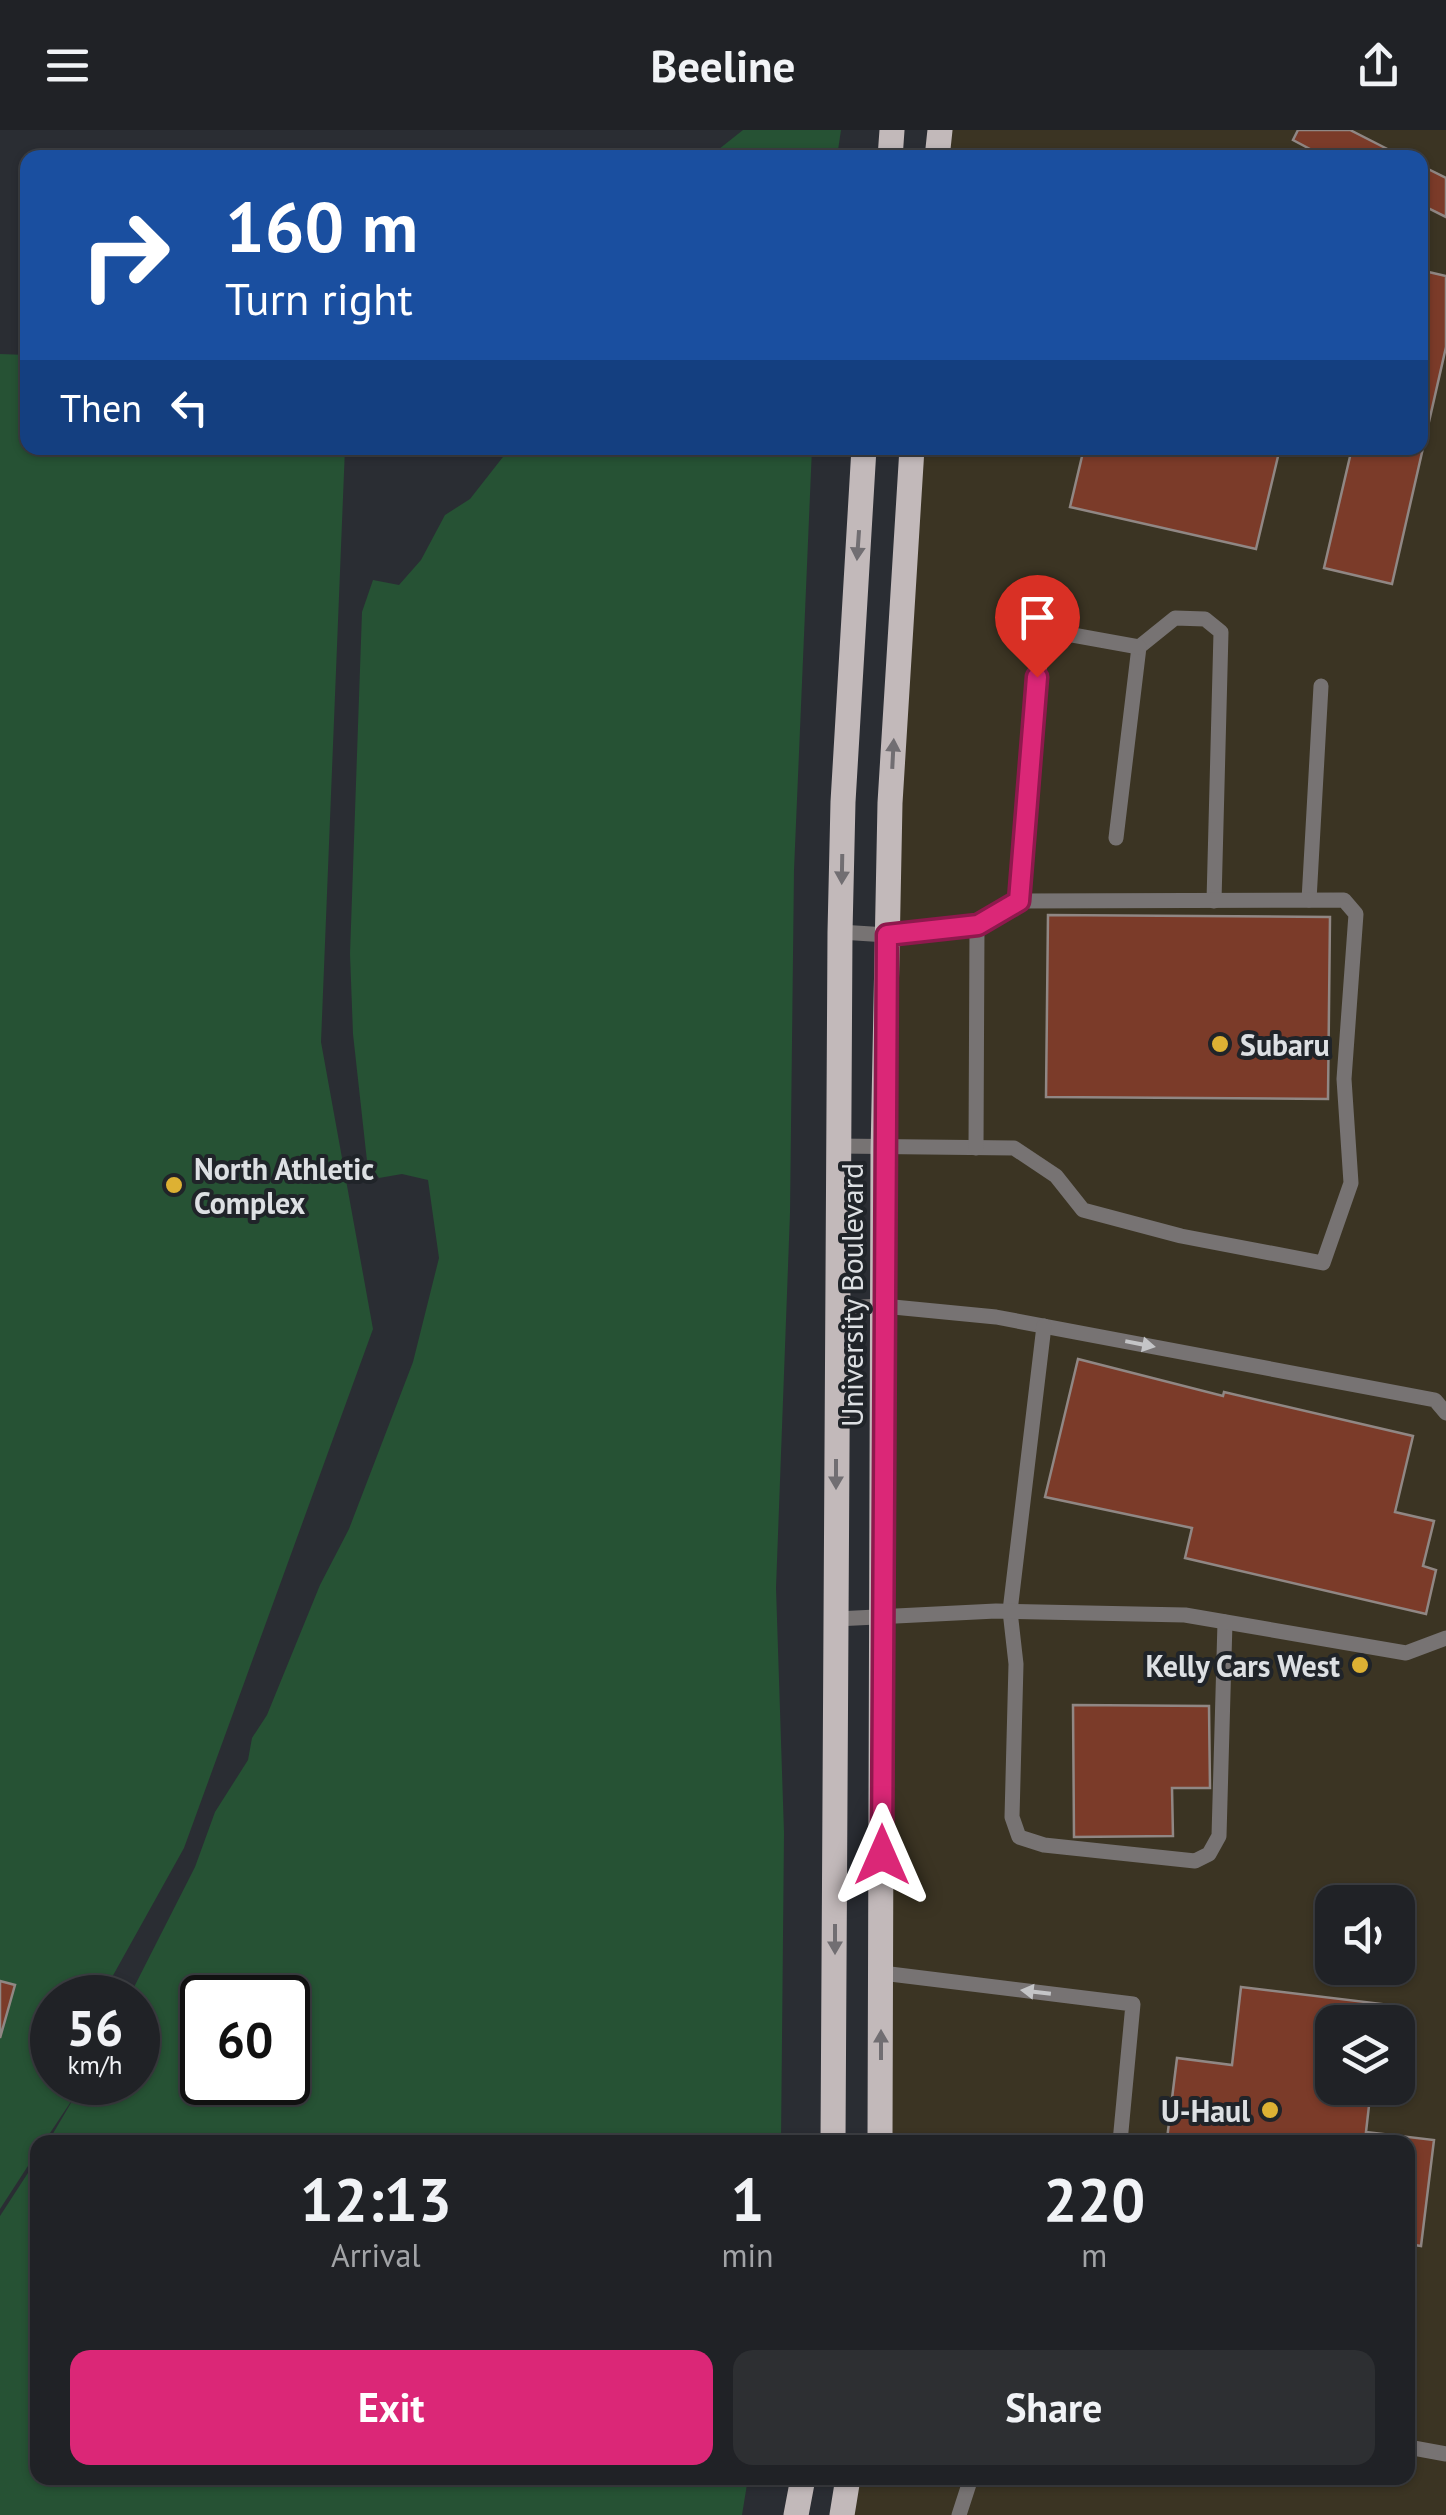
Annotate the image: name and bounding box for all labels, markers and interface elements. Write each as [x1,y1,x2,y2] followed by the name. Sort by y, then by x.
[651,36,795,94] text: Beeline
[40,38,95,93] icon: menu
[1351,38,1406,93] icon: share
[225,181,418,271] text: 160 m
[60,190,190,320] icon: right
[225,269,413,327] text: Turn right
[162,380,217,435] icon: left
[60,383,142,432] text: Then
[849,529,865,561] one-way arrow
[995,575,1080,678] pin
[1010,590,1065,645] icon: arrive
[885,737,901,769] one-way arrow
[833,854,849,886] one-way arrow
[1240,1025,1330,1064] place label: Subaru
[1209,1033,1231,1055] marker: Subaru
[194,1149,374,1222] place label: North Athletic Complex
[832,1163,871,1427] street label: University Boulevard
[163,1174,185,1196] marker: North Athletic Complex
[1125,1337,1156,1352] one-way arrow
[828,1459,844,1491] one-way arrow
[1146,1646,1341,1685] place label: Kelly Cars West
[1349,1654,1371,1676] marker: Kelly Cars West
[830,1803,934,1907] position arrow
[1315,1885,1415,2105] map controls
[1315,1885,1415,1985] button: sound
[827,1924,843,1956] one-way arrow
[180,1975,310,2105] speed limit sign: 60
[1019,1984,1051,2000] one-way arrow
[67,1995,123,2060] text: 56
[1315,2005,1415,2105] button: layers
[873,2029,889,2061] one-way arrow
[68,2049,122,2081] text: km/h
[1161,2091,1250,2130] place label: U-Haul
[1259,2099,1281,2121] marker: U-Haul
[300,2160,452,2238] text: 12:13
[731,2160,765,2238] text: 1
[1043,2160,1145,2238] text: 220
[331,2234,421,2276] text: Arrival
[722,2234,774,2276] text: min
[1081,2234,1107,2276] text: m
[70,2350,713,2465] button: Exit
[733,2350,1375,2465] button: Share

